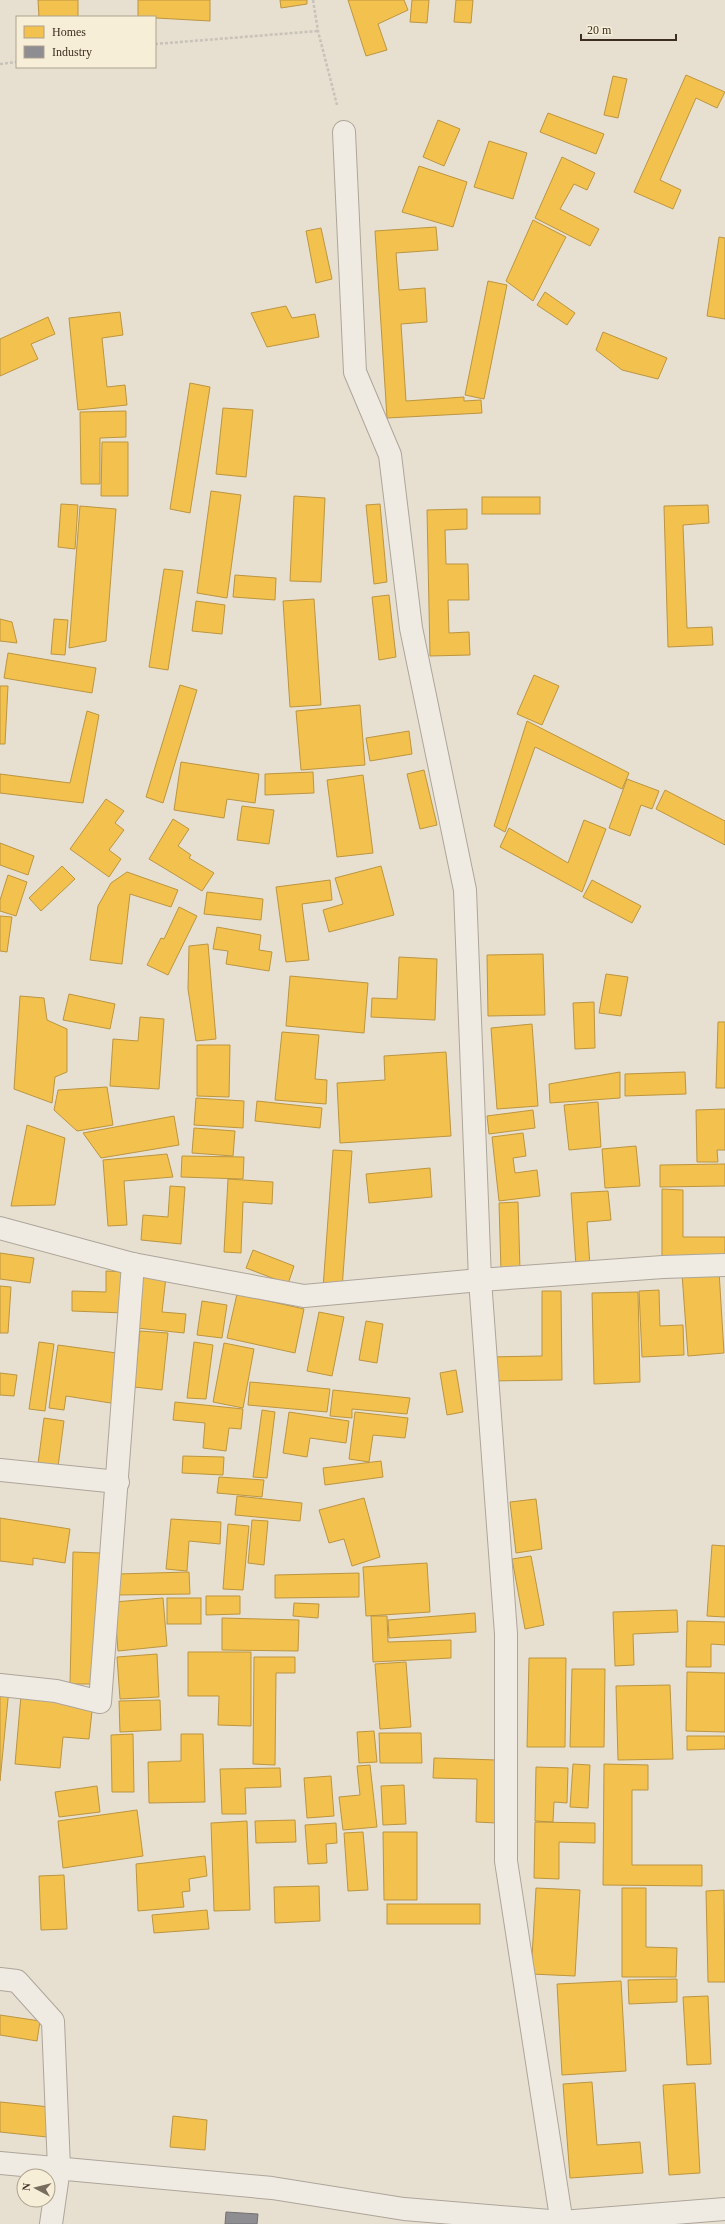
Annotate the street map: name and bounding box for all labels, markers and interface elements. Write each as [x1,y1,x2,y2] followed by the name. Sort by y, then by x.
[16,16,156,68] legend
[581,16,676,42] scale bar
[587,23,612,37] text: 20 m
[52,25,86,39] text: Homes
[52,45,92,59] text: Industry
[16,2168,56,2208] north arrow
[20,2182,33,2191] text: N

